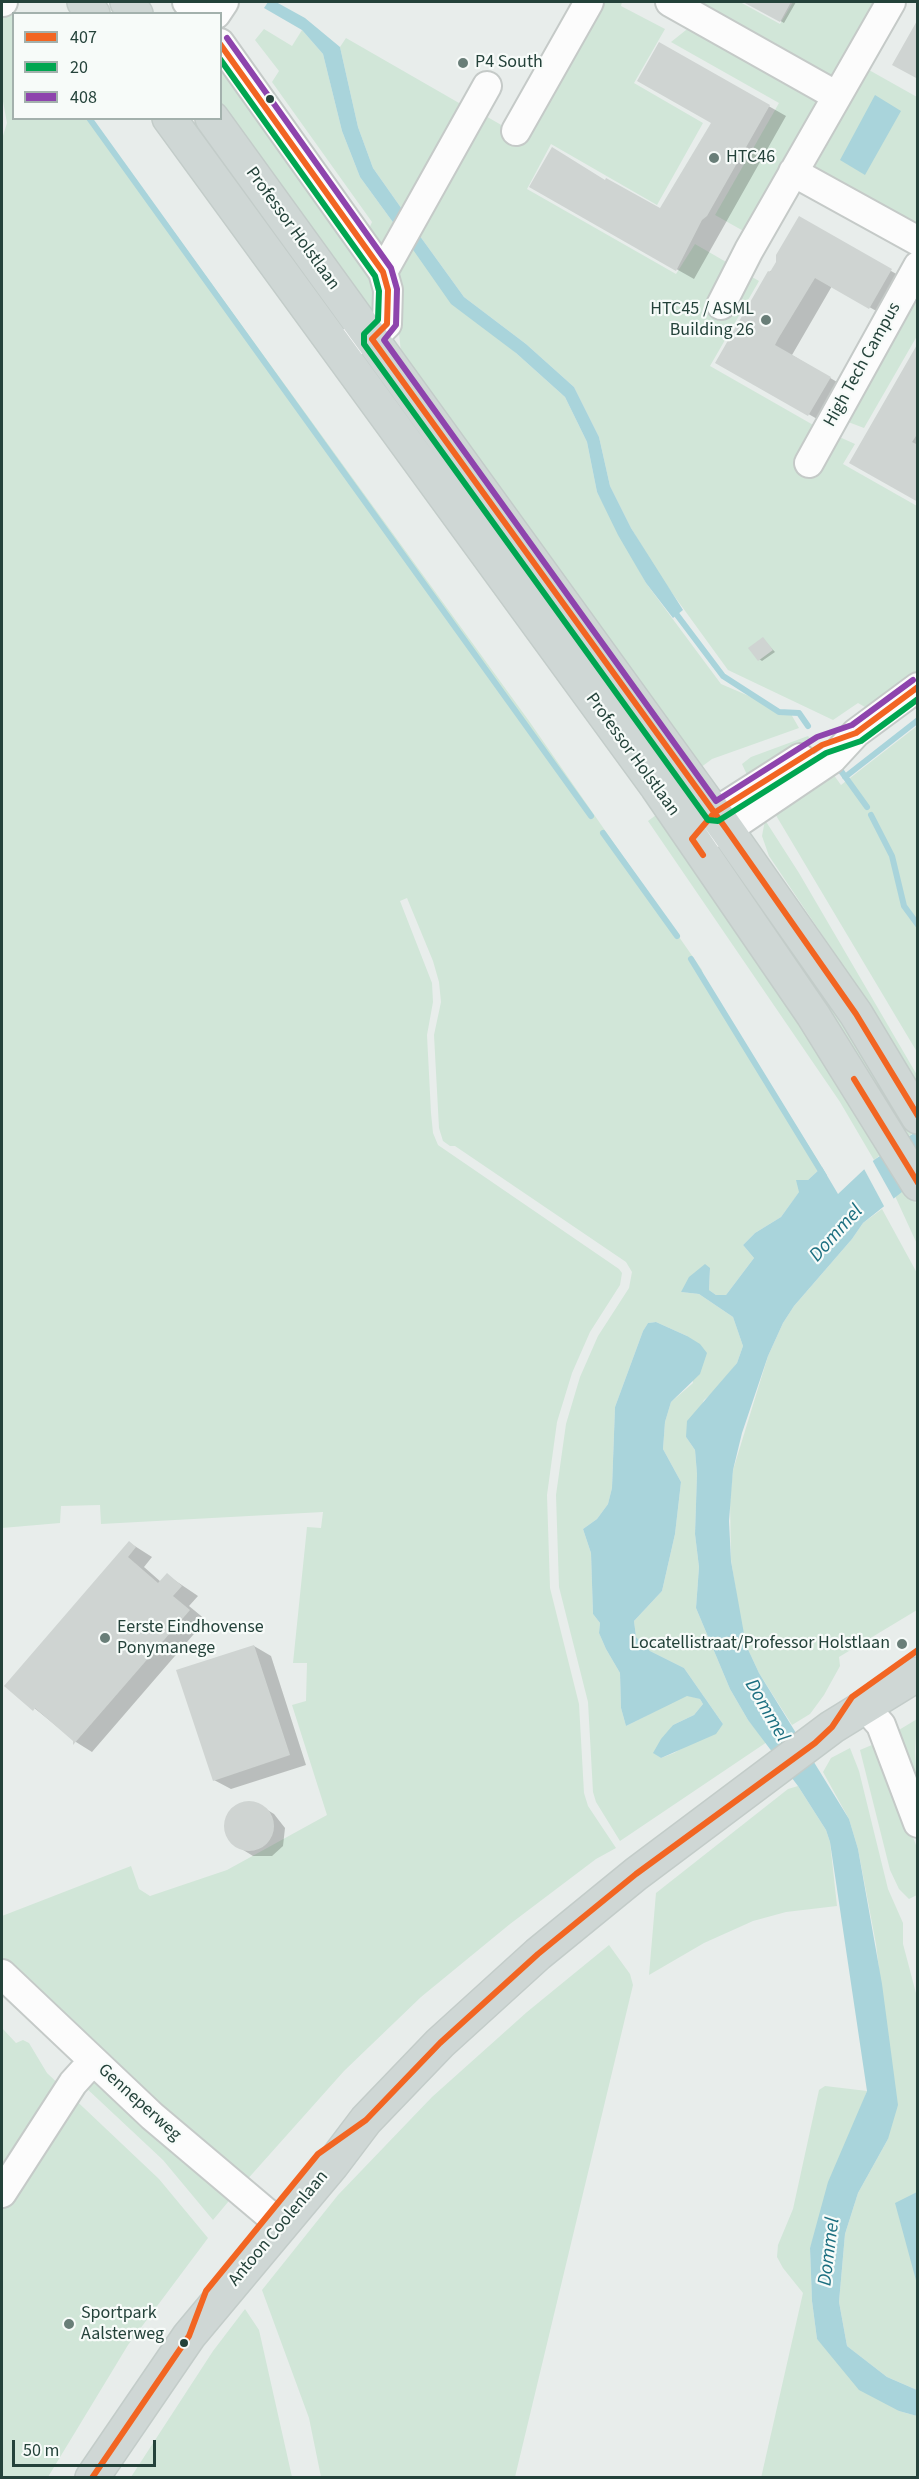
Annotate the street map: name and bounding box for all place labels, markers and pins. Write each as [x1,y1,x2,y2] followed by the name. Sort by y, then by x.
[475,52,543,74] place label: P4 South
[456,56,470,70] marker: P4 South
[264,93,276,105] unlabelled marker
[726,147,775,169] place label: HTC46
[707,151,721,165] marker: HTC46
[650,299,754,342] place label: HTC45 / ASML Building 26
[759,313,773,327] marker: HTC45 / ASML Building 26
[117,1617,264,1660] place label: Eerste Eindhovense Ponymanege
[98,1631,112,1645] marker: Eerste Eindhovense Ponymanege
[630,1633,890,1655] place label: Locatellistraat/Professor Holstlaan
[895,1637,909,1651] marker: Locatellistraat/Professor Holstlaan
[81,2303,164,2346] place label: Sportpark Aalsterweg
[62,2317,76,2331] marker: Sportpark Aalsterweg
[178,2337,190,2349] unlabelled marker

